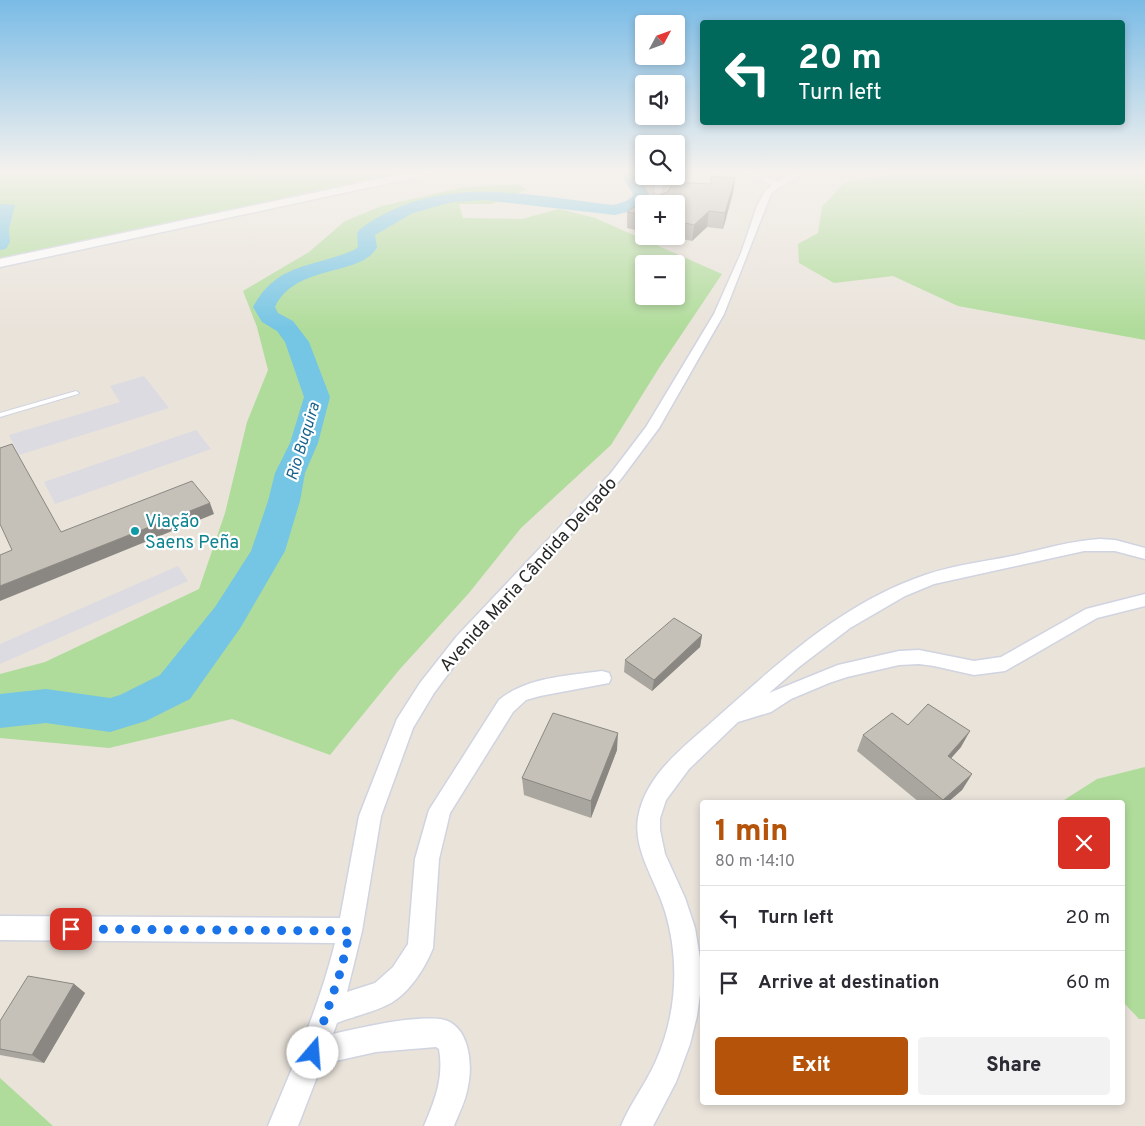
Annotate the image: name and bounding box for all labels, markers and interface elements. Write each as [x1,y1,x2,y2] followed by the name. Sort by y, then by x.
[635,15,685,65] north arrow
[635,15,685,305] map controls
[798,37,882,81] text: 20 m
[715,40,780,105] icon: left
[635,75,685,125] button: sound
[798,80,881,107] text: Turn left
[635,135,685,185] button: search
[635,195,685,245] button: +
[635,255,685,305] button: −
[283,400,325,483] water label: Rio Buquira
[435,473,623,677] street label: Avenida Maria Cândida Delgado
[145,511,239,555] place label: Viação Saens Peña
[129,525,141,537] marker: Viação Saens Peña
[715,814,788,851] text: 1 min
[1058,817,1110,869] button: close
[715,852,795,872] text: 80 m · 14:10
[715,904,743,932] icon: left
[758,906,834,930] text: Turn left
[1066,906,1110,930] text: 20 m
[50,908,92,950] pin
[57,915,85,943] icon: arrive
[715,969,743,997] icon: arrive
[758,971,939,995] text: Arrive at destination
[1066,971,1110,995] text: 60 m
[286,1026,338,1078] position arrow
[715,1037,908,1095] button: Exit
[918,1037,1110,1095] button: Share

